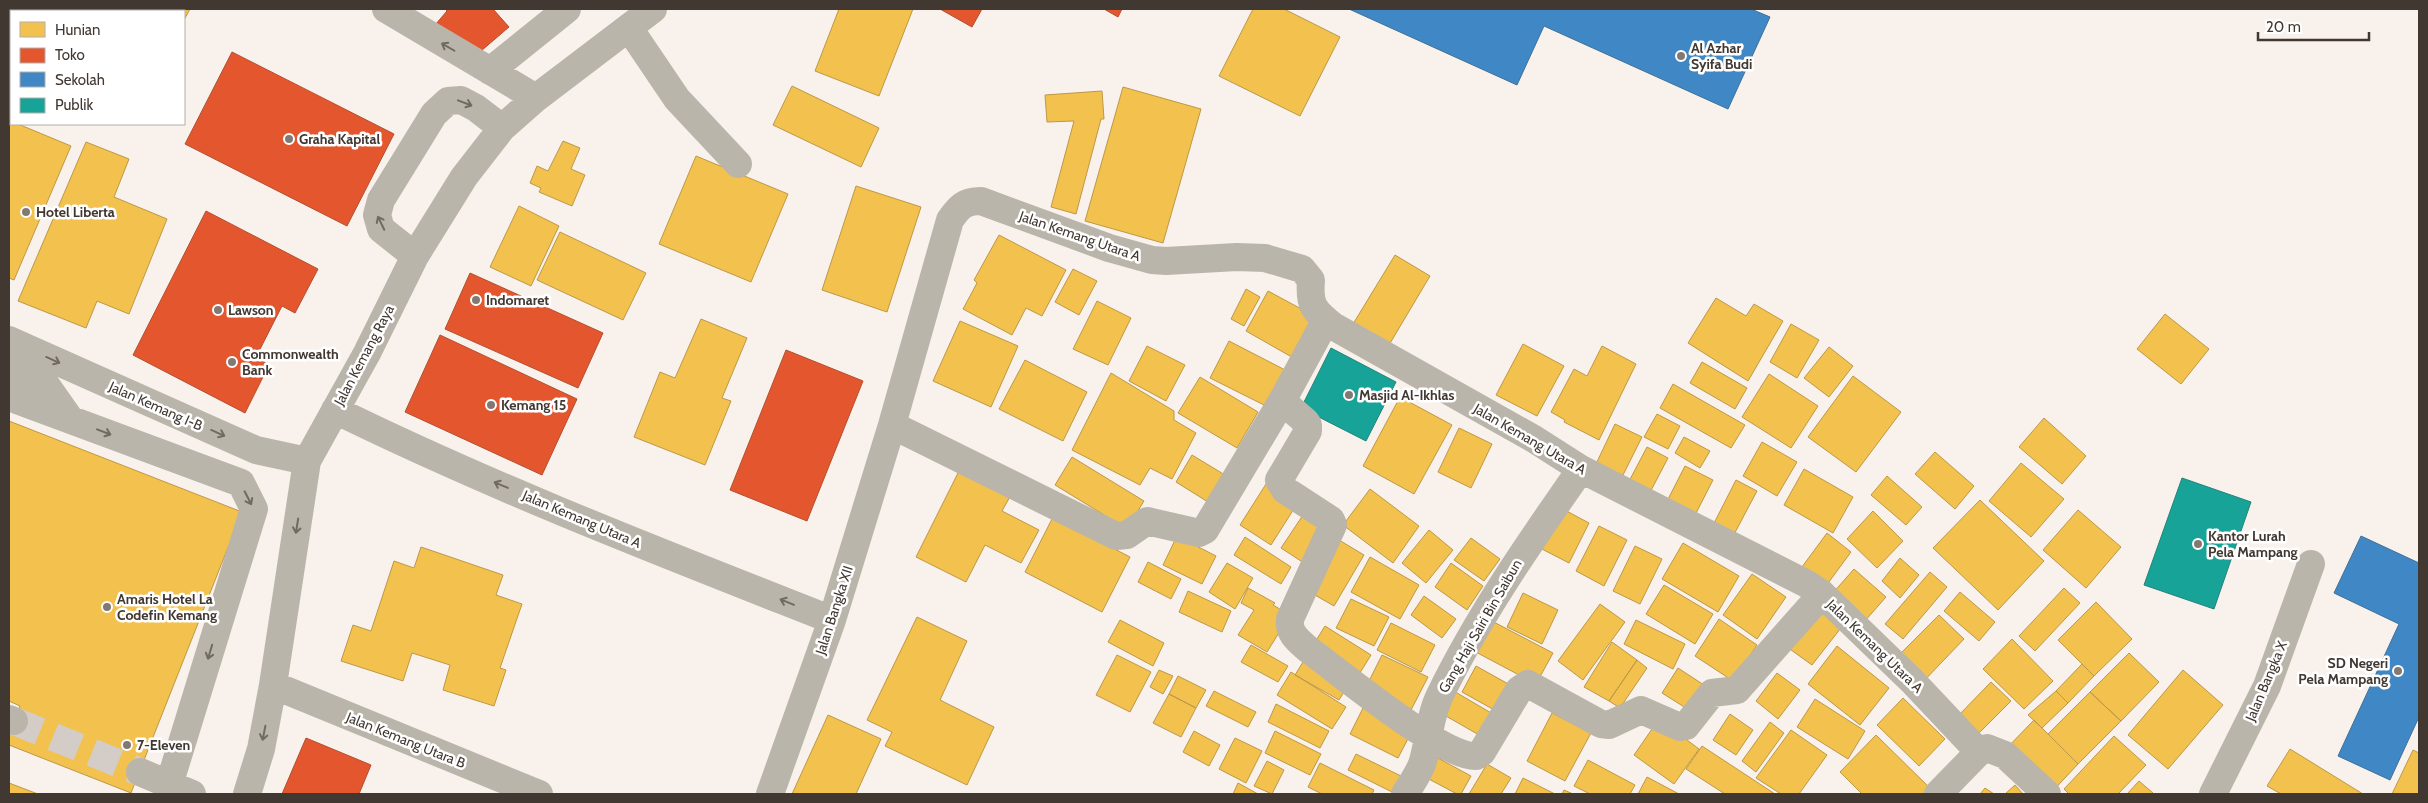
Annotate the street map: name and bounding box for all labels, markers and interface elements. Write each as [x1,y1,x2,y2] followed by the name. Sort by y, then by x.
[10,10,185,125] legend
[2258,10,2369,42] scale bar
[2266,18,2301,36] text: 20 m
[55,21,100,39] text: Hunian
[1691,39,1752,73] place label: Al Azhar Syifa Budi
[442,41,456,51] one-way arrow
[55,46,85,64] text: Toko
[1675,50,1687,62] marker: Al Azhar Syifa Budi
[55,71,105,89] text: Sekolah
[55,96,93,114] text: Publik
[457,99,472,108] one-way arrow
[299,130,380,148] place label: Graha Kapital
[283,133,295,145] marker: Graha Kapital
[36,203,115,221] place label: Hotel Liberta
[20,206,32,218] marker: Hotel Liberta
[1016,206,1143,265] street label: Jalan Kemang Utara A
[375,216,385,231] one-way arrow
[486,291,549,309] place label: Indomaret
[470,294,482,306] marker: Indomaret
[228,301,274,319] place label: Lawson
[329,301,398,409] street label: Jalan Kemang Raya
[212,304,224,316] marker: Lawson
[242,345,339,379] place label: Commonwealth Bank
[45,356,60,366] one-way arrow
[226,356,238,368] marker: Commonwealth Bank
[105,377,206,435] street label: Jalan Kemang I-B
[1359,386,1454,404] place label: Masjid Al-Ikhlas
[1343,389,1355,401] marker: Masjid Al-Ikhlas
[501,396,566,414] place label: Kemang 15
[485,399,497,411] marker: Kemang 15
[1470,399,1590,479] street label: Jalan Kemang Utara A
[95,428,111,437] one-way arrow
[210,429,225,439] one-way arrow
[494,479,509,489] one-way arrow
[519,486,644,552] street label: Jalan Kemang Utara A
[243,490,253,505] one-way arrow
[291,518,301,534] one-way arrow
[2208,527,2298,561] place label: Kantor Lurah Pela Mampang
[2192,538,2204,550] marker: Kantor Lurah Pela Mampang
[1434,556,1526,696] street label: Gang Haji Sairi Bin Saibun
[811,563,857,658] street label: Jalan Bangka XII
[117,590,217,624] place label: Amaris Hotel La Codefin Kemang
[1822,595,1927,697] street label: Jalan Kemang Utara A
[779,597,795,606] one-way arrow
[101,601,113,613] marker: Amaris Hotel La Codefin Kemang
[2241,638,2291,725] street label: Jalan Bangka X
[205,644,215,660] one-way arrow
[2298,654,2388,688] place label: SD Negeri Pela Mampang
[2392,665,2404,677] marker: SD Negeri Pela Mampang
[343,708,468,772] street label: Jalan Kemang Utara B
[258,724,268,740] one-way arrow
[137,736,190,754] place label: 7-Eleven
[121,739,133,751] marker: 7-Eleven

